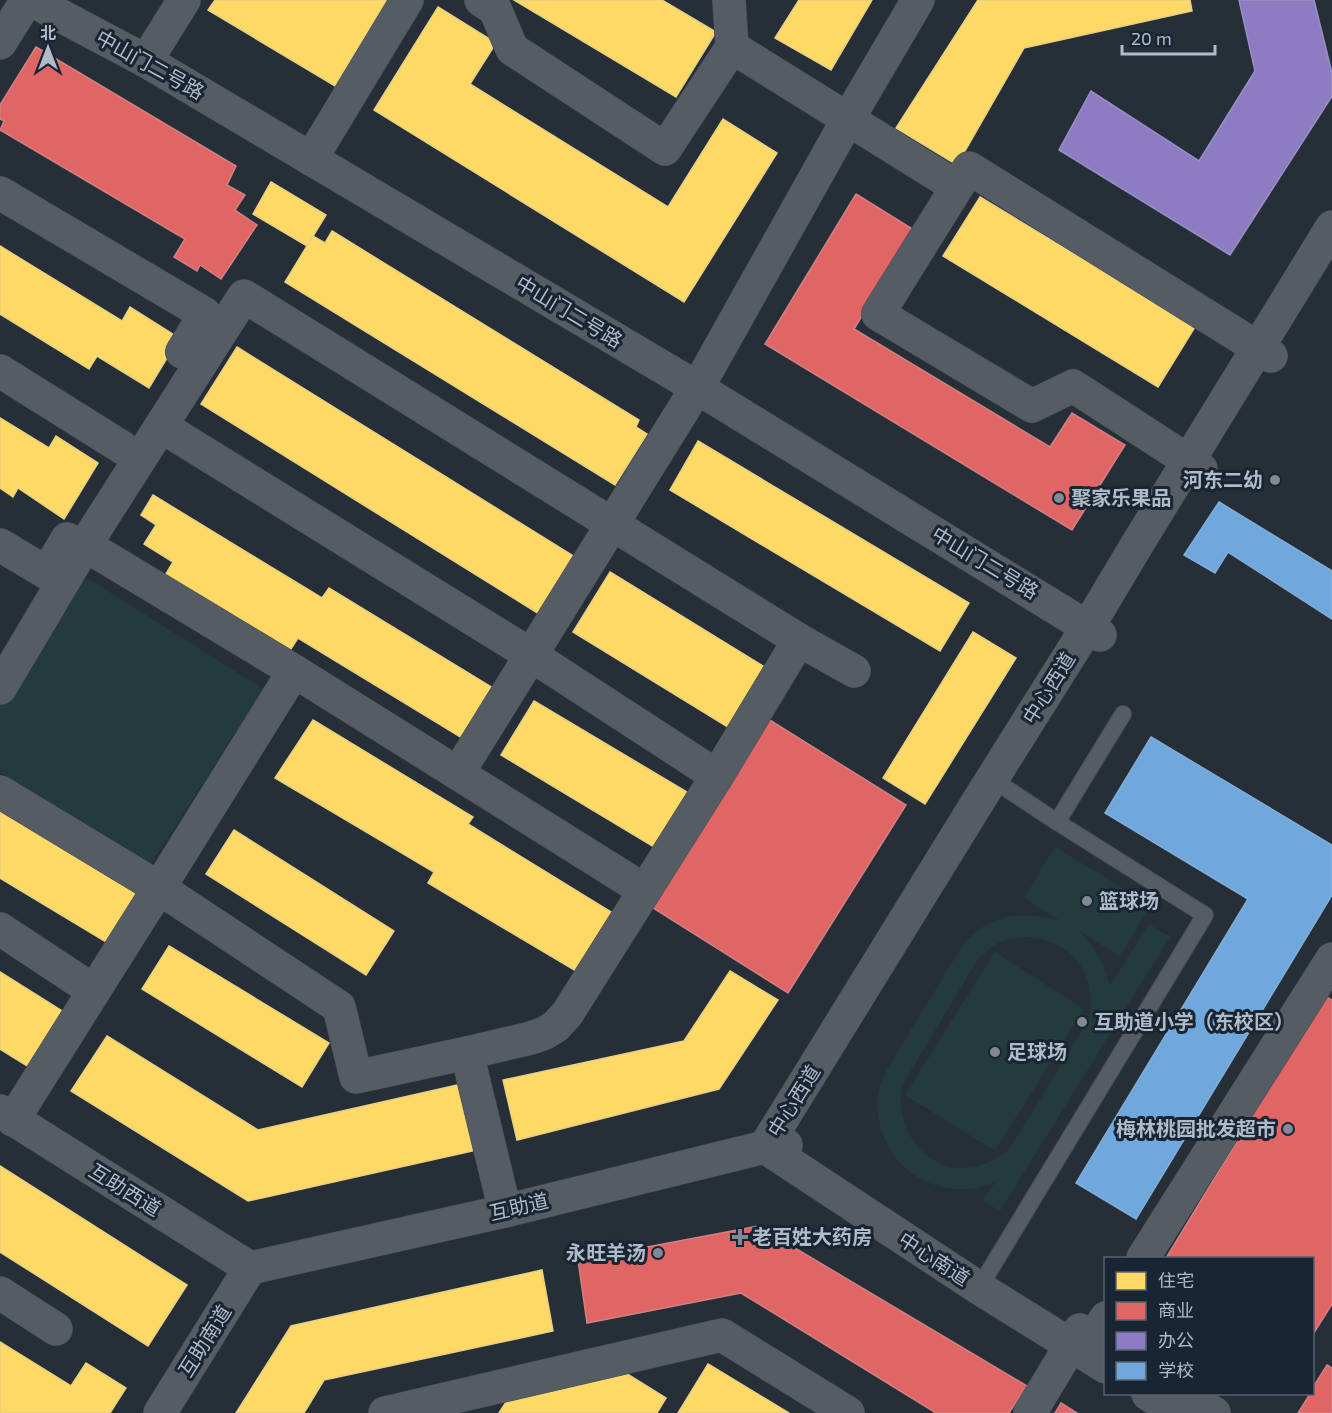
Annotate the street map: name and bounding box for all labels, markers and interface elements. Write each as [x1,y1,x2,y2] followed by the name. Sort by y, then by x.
[18,18,78,78] north arrow
[1122,18,1215,56] scale bar
[40,23,56,42] text: 北
[92,25,209,104] street label: 中山门二号路
[1131,27,1172,49] text: 20 m
[512,270,627,352] street label: 中山门二号路
[1183,467,1263,491] place label: 河东二幼
[1268,473,1282,487] marker: 河东二幼
[1071,485,1171,509] place label: 聚家乐果品
[1052,491,1066,505] marker: 聚家乐果品
[928,521,1043,603] street label: 中山门二号路
[1017,647,1080,728] street label: 中心西道
[1099,888,1159,912] place label: 篮球场
[1080,894,1094,908] marker: 篮球场
[1094,1009,1294,1033] place label: 互助道小学（东校区）
[1075,1015,1089,1029] marker: 互助道小学（东校区）
[1007,1039,1067,1063] place label: 足球场
[988,1045,1002,1059] marker: 足球场
[762,1060,825,1141] street label: 中心西道
[1116,1116,1276,1140] place label: 梅林桃园批发超市
[1281,1122,1295,1136] marker: 梅林桃园批发超市
[85,1158,166,1221] street label: 互助西道
[487,1188,551,1224] street label: 互助道
[752,1224,872,1248] place label: 老百姓大药房
[894,1226,975,1290] street label: 中心南道
[733,1230,747,1244] marker: 老百姓大药房
[566,1240,646,1264] place label: 永旺羊汤
[651,1246,665,1260] marker: 永旺羊汤
[1104,1257,1314,1395] legend
[1158,1269,1194,1291] text: 住宅
[1158,1299,1194,1321] text: 商业
[173,1300,236,1381] street label: 互助南道
[1158,1329,1194,1351] text: 办公
[1158,1359,1194,1381] text: 学校

